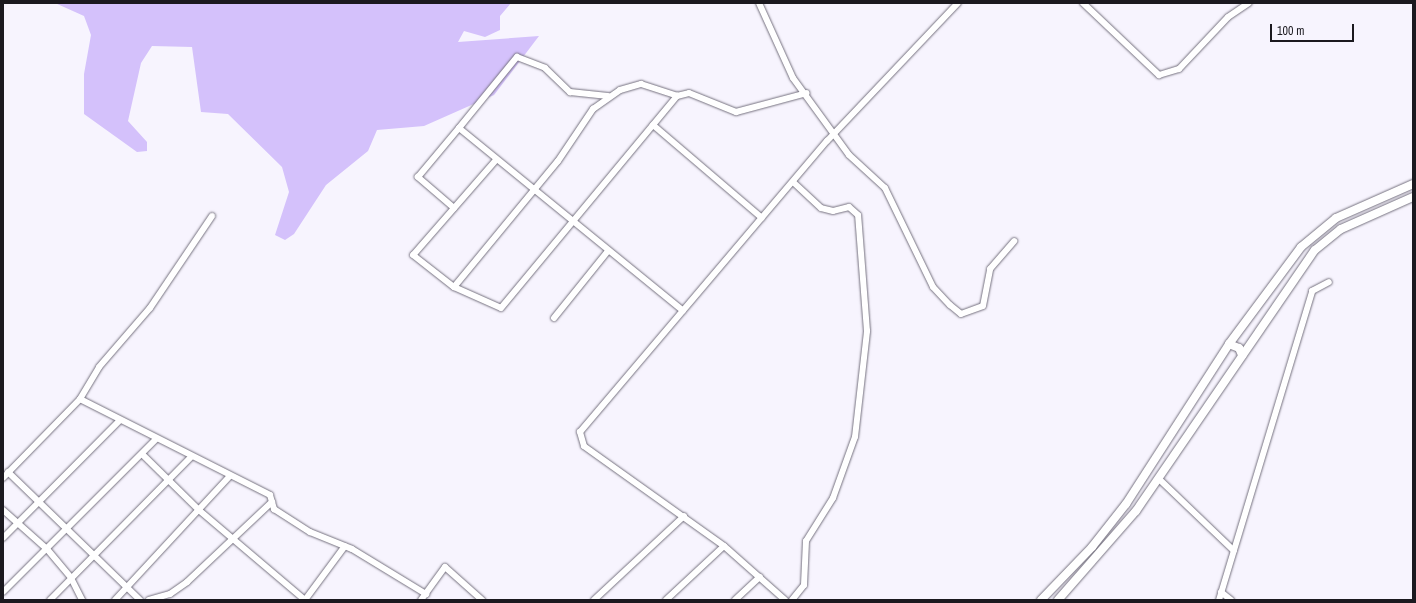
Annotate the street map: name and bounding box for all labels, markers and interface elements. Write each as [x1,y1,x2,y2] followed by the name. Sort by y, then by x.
[1272,16,1356,42] scale bar
[1277,23,1304,39] text: 100 m

